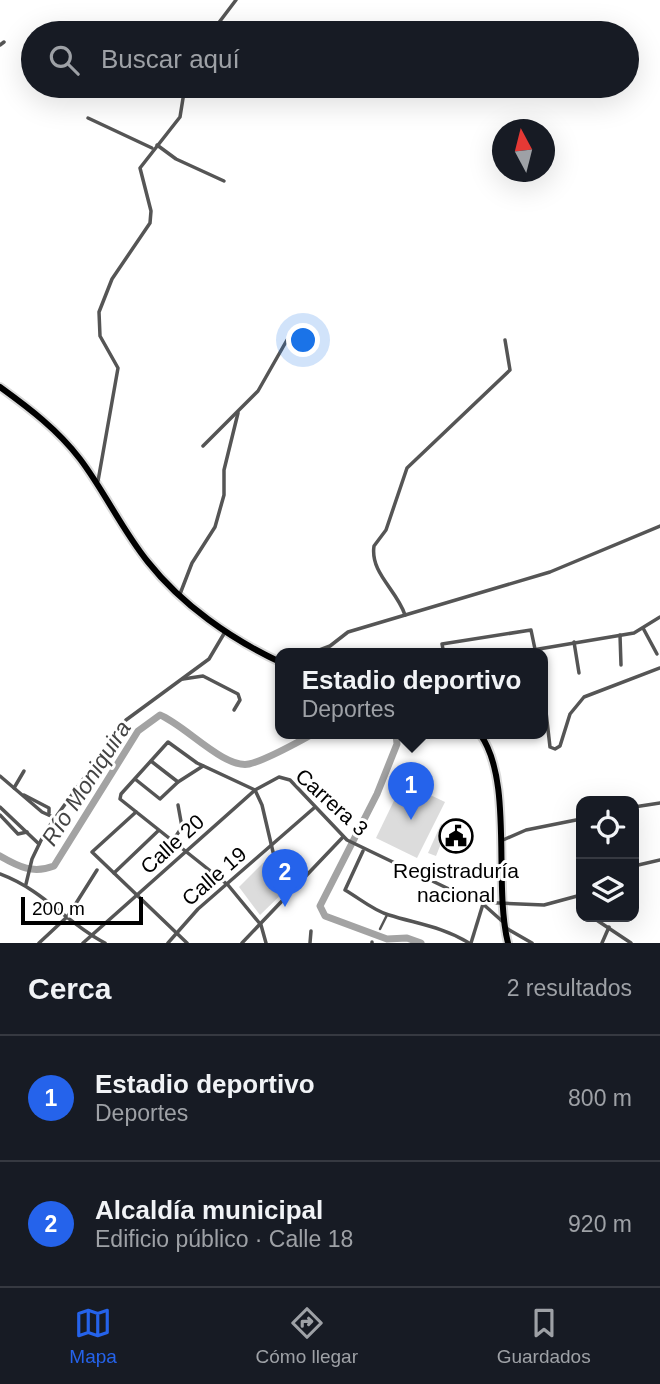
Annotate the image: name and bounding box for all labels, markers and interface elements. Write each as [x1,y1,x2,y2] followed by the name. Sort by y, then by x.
[21,21,639,98] search box
[45,41,83,79] icon: search
[101,44,240,74] text: Buscar aquí
[492,119,555,182] north arrow
[286,323,320,357] your location
[275,648,548,739] popup
[302,665,521,695] text: Estadio deportivo
[302,696,395,722] text: Deportes
[36,716,136,850] water label: Río Moniquira
[388,762,434,820] pin: 1
[291,764,373,840] street label: Carrera 3
[576,796,639,922] map controls
[576,796,639,859] button: locate
[136,810,208,878] street label: Calle 20
[437,817,475,855] public building icon: Registraduría nacional
[177,842,251,910] street label: Calle 19
[262,849,308,907] pin: 2
[393,859,519,906] place label: Registraduría nacional
[576,859,639,922] button: layers
[21,894,144,926] scale bar
[32,898,85,919] text: 200 m
[28,972,111,1005] text: Cerca
[507,975,632,1001] text: 2 resultados
[95,1069,315,1099] text: Estadio deportivo
[45,1085,57,1111] text: 1
[568,1085,632,1111] text: 800 m
[95,1100,188,1126] text: Deportes
[95,1195,323,1225] text: Alcaldía municipal
[45,1211,57,1237] text: 2
[568,1211,632,1237] text: 920 m
[95,1226,353,1252] text: Edificio público · Calle 18
[69,1304,117,1368] tab: Mapa
[256,1304,358,1368] tab: Cómo llegar
[497,1304,591,1368] tab: Guardados

